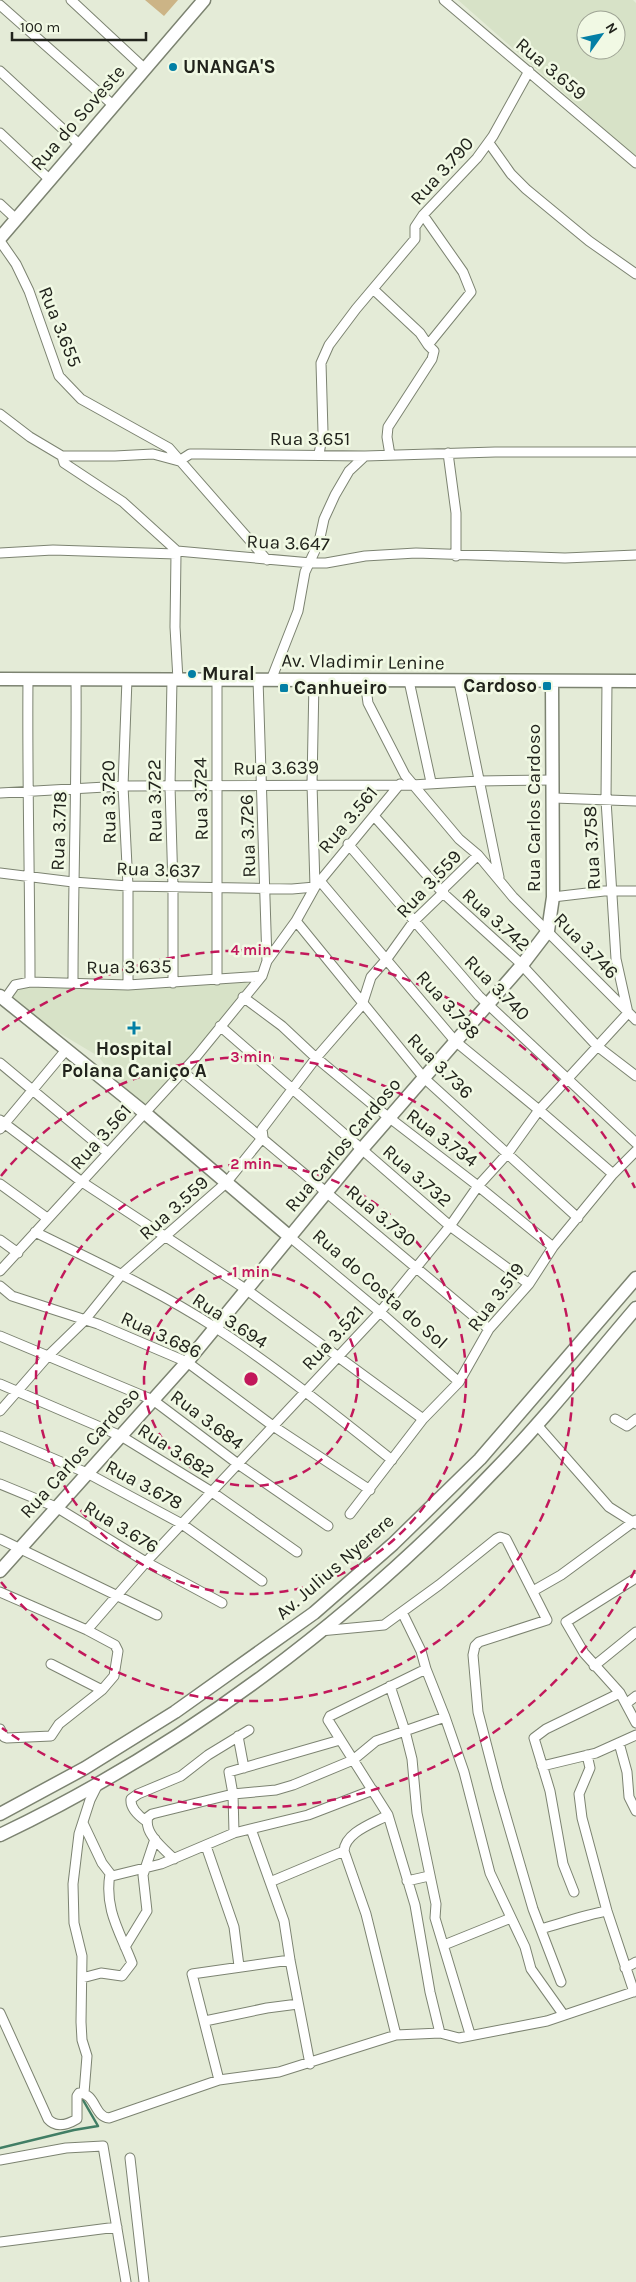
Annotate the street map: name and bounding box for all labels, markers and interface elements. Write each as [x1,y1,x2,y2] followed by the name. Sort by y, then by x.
[12,10,146,42] scale bar
[576,10,626,60] north arrow
[20,18,60,36] text: 100 m
[602,19,621,37] text: N
[511,33,591,105] street label: Rua 3.659
[183,56,276,78] place label: UNANGA'S
[26,61,130,175] street label: Rua do Soveste
[167,61,179,73] marker: UNANGA'S
[406,132,478,210] street label: Rua 3.790
[34,283,86,371] street label: Rua 3.655
[270,428,350,450] street label: Rua 3.651
[246,531,330,555] street label: Rua 3.647
[281,650,445,674] street label: Av. Vladimir Lenine
[202,663,255,685] place label: Mural
[186,668,198,680] marker: Mural
[463,675,537,697] place label: Cardoso
[294,677,387,699] place label: Canhueiro
[541,680,553,692] marker: Cardoso
[278,682,290,694] marker: Canhueiro
[523,724,545,892] street label: Rua Carlos Cardoso
[233,756,319,780] street label: Rua 3.639
[189,757,213,841] street label: Rua 3.724
[143,759,167,843] street label: Rua 3.722
[97,760,121,844] street label: Rua 3.720
[314,782,382,858] street label: Rua 3.561
[47,791,71,871] street label: Rua 3.718
[236,794,260,878] street label: Rua 3.726
[579,805,605,891] street label: Rua 3.758
[392,845,466,923] street label: Rua 3.559
[116,858,200,882] street label: Rua 3.637
[458,884,534,956] street label: Rua 3.742
[549,908,623,984] street label: Rua 3.746
[230,941,272,959] text: 4 min
[460,951,534,1025] street label: Rua 3.740
[86,955,172,979] street label: Rua 3.635
[412,966,484,1044] street label: Rua 3.738
[127,1021,141,1035] marker: Hospital Polana Caniço A
[403,1029,477,1103] street label: Rua 3.736
[61,1038,207,1082] place label: Hospital Polana Caniço A
[230,1048,272,1066] text: 3 min
[280,1073,406,1217] street label: Rua Carlos Cardoso
[66,1100,136,1174] street label: Rua 3.561
[402,1104,482,1172] street label: Rua 3.734
[378,1140,456,1212] street label: Rua 3.732
[230,1155,272,1173] text: 2 min
[135,1171,213,1245] street label: Rua 3.559
[342,1181,420,1251] street label: Rua 3.730
[308,1224,452,1354] street label: Rua do Costa do Sol
[463,1258,529,1336] street label: Rua 3.519
[232,1263,270,1281] text: 1 min
[188,1289,272,1354] street label: Rua 3.694
[297,1301,369,1375] street label: Rua 3.521
[117,1307,205,1363] street label: Rua 3.686
[242,1370,260,1388] centre of rings
[16,1383,144,1523] street label: Rua Carlos Cardoso
[166,1385,248,1455] street label: Rua 3.684
[134,1419,218,1483] street label: Rua 3.682
[102,1456,186,1514] street label: Rua 3.678
[80,1496,162,1558] street label: Rua 3.676
[272,1510,398,1624] street label: Av. Julius Nyerere

